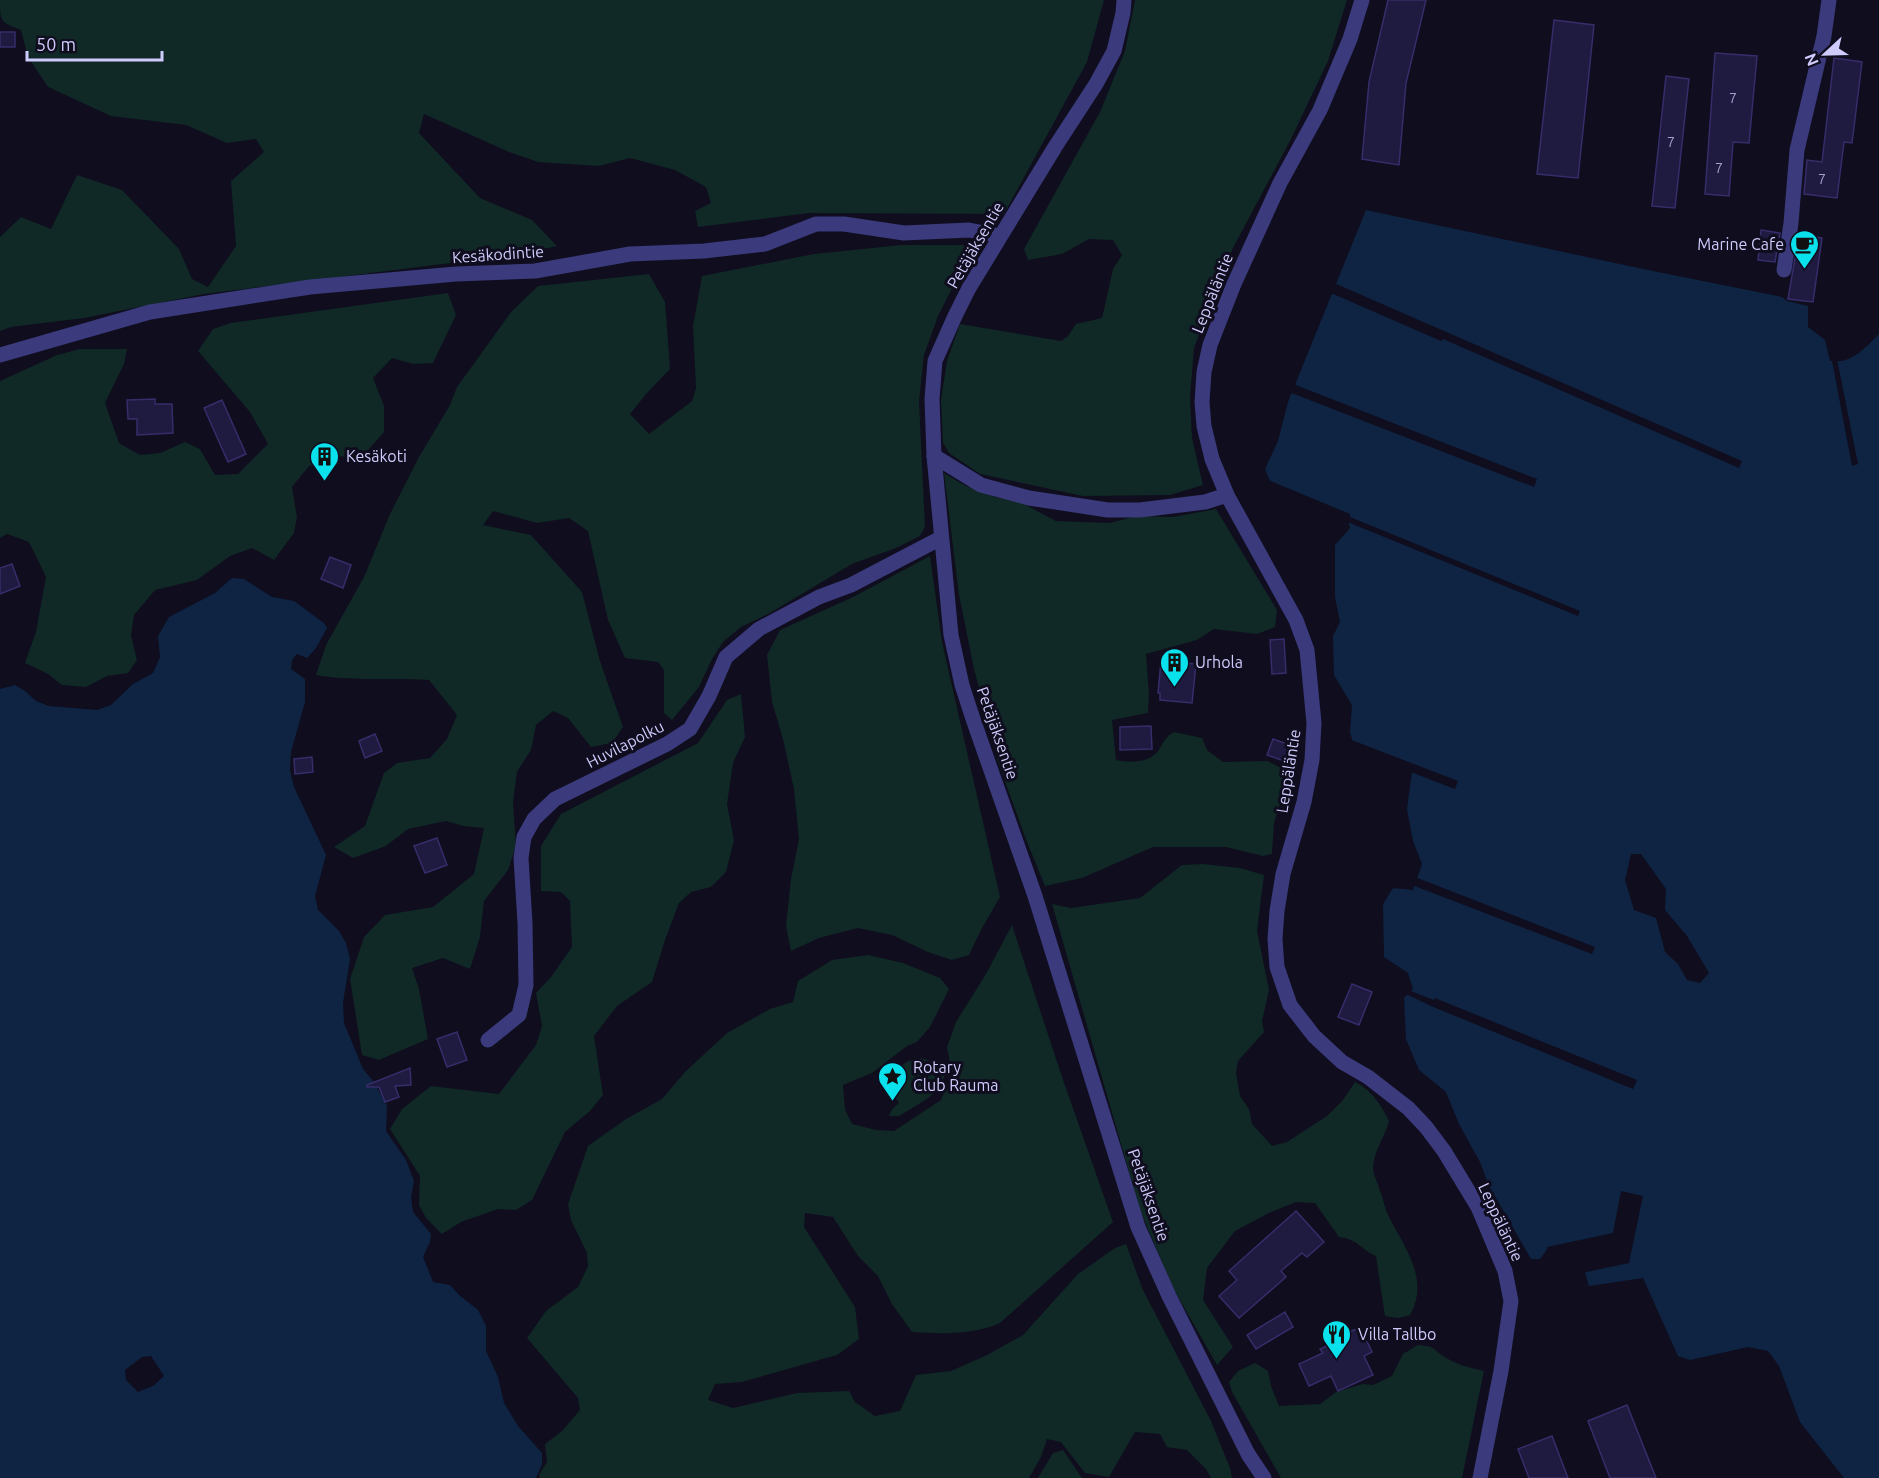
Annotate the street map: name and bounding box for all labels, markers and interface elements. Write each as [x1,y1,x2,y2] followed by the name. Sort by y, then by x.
[27,24,162,62] scale bar
[1795,24,1855,84] north arrow
[36,34,76,54] text: 50 m
[1801,51,1822,69] text: N
[1729,90,1737,106] house number: 7
[1667,134,1675,150] house number: 7
[1715,160,1723,176] house number: 7
[1818,171,1826,187] house number: 7
[943,199,1007,291] street label: Petäjäksentie
[1789,228,1821,270] cafe icon: Marine Cafe
[1697,235,1784,253] place label: Marine Cafe
[451,242,545,266] street label: Kesäkodintie
[1188,250,1236,336] street label: Leppäläntie
[309,440,341,482] building icon: Kesäkoti
[346,447,407,465] place label: Kesäkoti
[1158,646,1190,688] building icon: Urhola
[1195,653,1243,671] place label: Urhola
[974,684,1022,782] street label: Petäjäksentie
[583,717,667,771] street label: Huvilapolku
[1273,728,1303,814] street label: Leppäläntie
[913,1058,999,1094] place label: Rotary Club Rauma
[876,1060,908,1102] place icon: Rotary Club Rauma
[1125,1146,1173,1244] street label: Petäjäksentie
[1475,1180,1527,1264] street label: Leppäläntie
[1321,1318,1353,1360] restaurant icon: Villa Tallbo
[1358,1325,1436,1343] place label: Villa Tallbo

